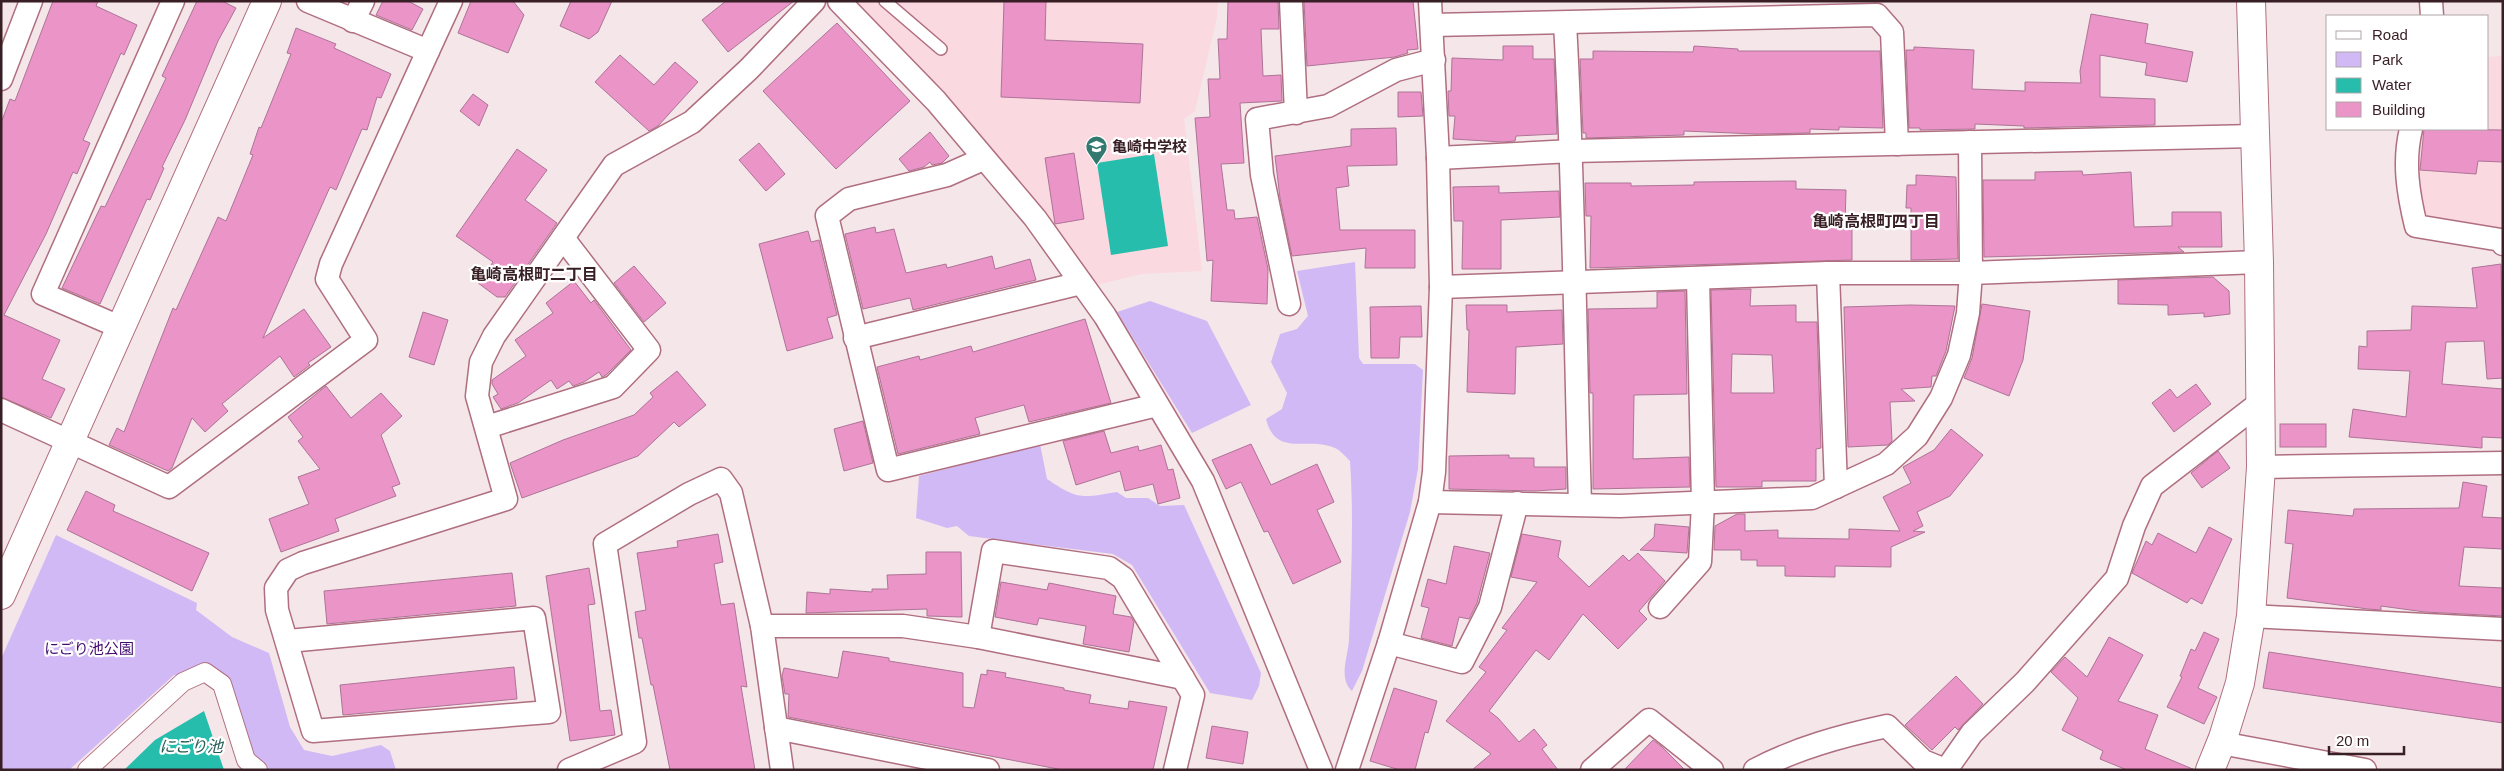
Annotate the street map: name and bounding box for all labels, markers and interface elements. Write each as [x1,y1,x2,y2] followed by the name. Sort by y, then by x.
[2326,15,2489,130] legend
[2372,26,2408,43] text: Road
[2372,51,2403,68] text: Park
[2372,76,2411,93] text: Water
[2372,101,2425,118] text: Building
[1084,134,1108,165] school or university icon: 亀崎中学校
[1112,138,1187,155] place label: 亀崎中学校
[1812,213,1940,230] district label: 亀崎高根町四丁目
[470,266,598,283] district label: 亀崎高根町二丁目
[44,640,134,657] park label: にごり池公園
[2329,724,2404,756] scale bar
[2336,732,2369,749] text: 20 m
[159,738,225,755] water label: にごり池

